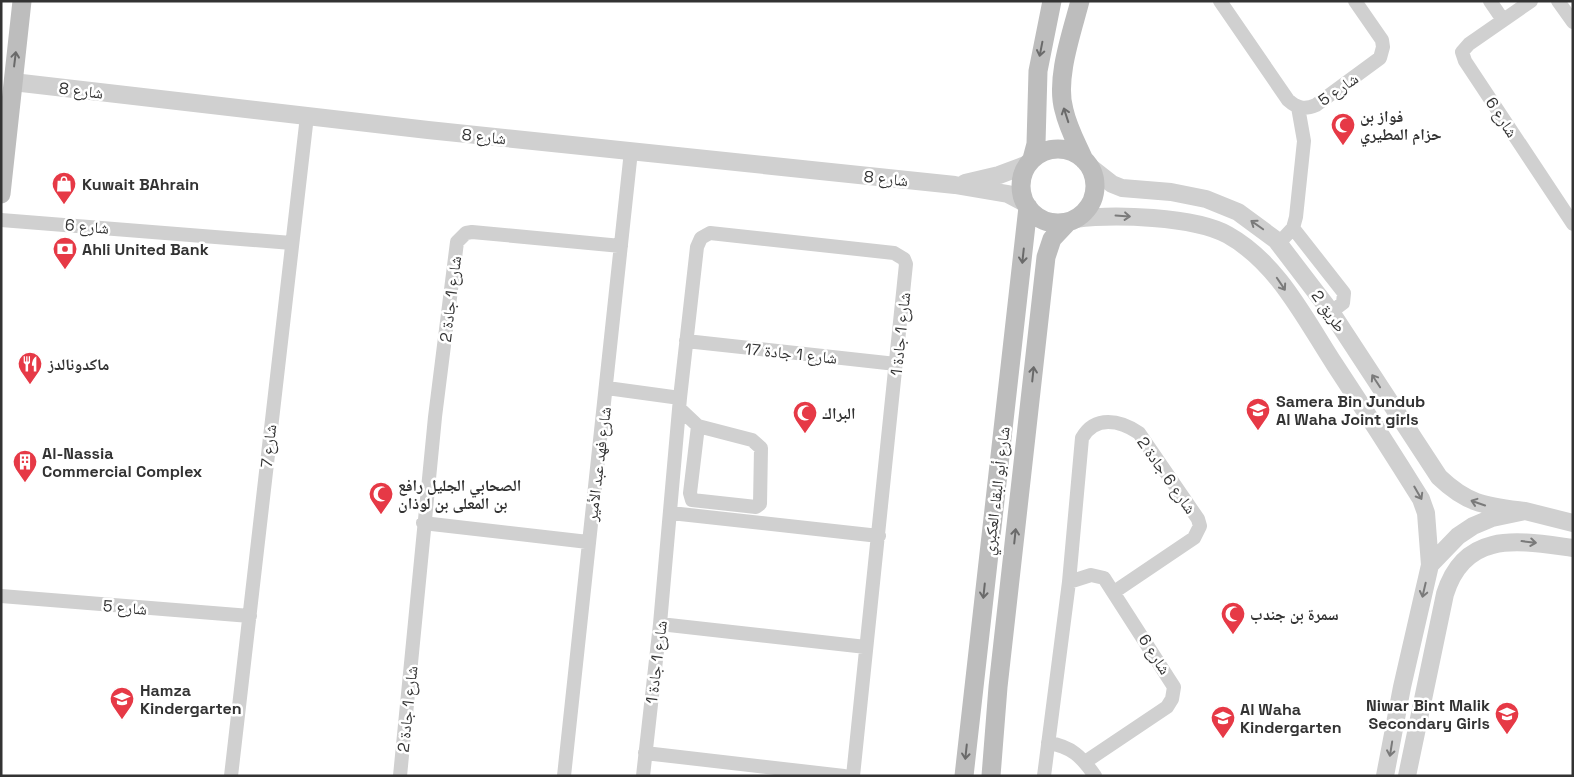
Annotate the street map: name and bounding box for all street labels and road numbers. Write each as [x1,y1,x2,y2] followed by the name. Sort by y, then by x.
[1314,68,1362,111] street label: شارع 5
[58,77,104,104] street label: شارع 8
[1481,93,1522,142] street label: شارع 6
[461,124,507,149] street label: شارع 8
[863,166,909,191] street label: شارع 8
[64,214,110,239] street label: شارع 6
[435,255,466,343] street label: شارع 1 جادة 2
[1307,286,1351,336] street label: طريق 2
[886,291,915,377] street label: شارع 1 جادة 1
[744,338,838,369] street label: شارع 1 جادة 17
[581,406,616,523] street label: شارع فهد عبد الأمير
[256,423,281,469] street label: شارع 7
[978,425,1017,557] street label: شارع أبو البقاء العكبري
[1132,433,1201,518] street label: شارع 6 جادة 2
[102,595,148,620] street label: شارع 5
[641,619,672,705] street label: شارع 1 جادة 1
[1134,630,1175,679] street label: شارع 6
[393,665,422,753] street label: شارع 1 جادة 2

